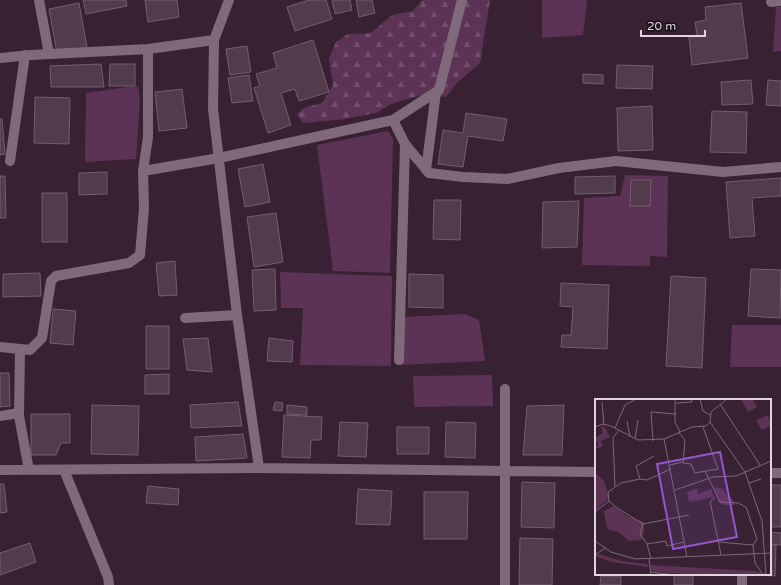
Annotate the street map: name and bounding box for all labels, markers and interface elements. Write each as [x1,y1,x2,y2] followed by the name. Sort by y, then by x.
[641,12,705,38] scale bar
[647,19,676,33] text: 20 m
[595,399,771,575] inset map

